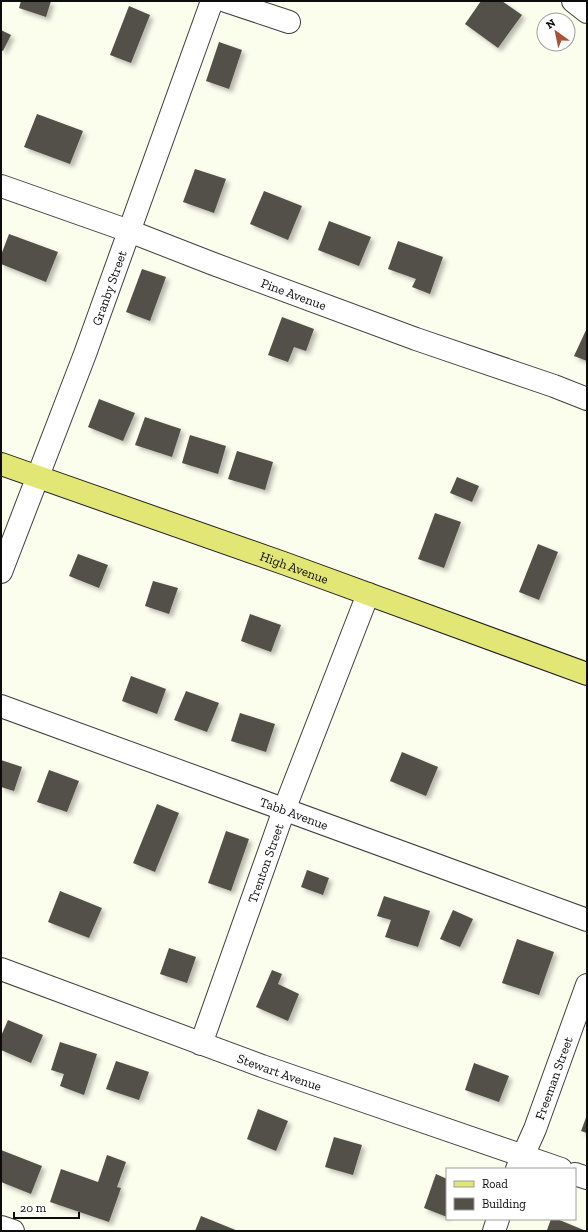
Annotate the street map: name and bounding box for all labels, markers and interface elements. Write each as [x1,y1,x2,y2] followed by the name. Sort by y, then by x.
[536,12,576,52] north arrow
[544,16,558,32] text: N
[89,248,130,327] street label: Granby Street
[259,275,328,313] street label: Pine Avenue
[258,549,330,587] street label: High Avenue
[258,794,330,833] street label: Tabb Avenue
[245,821,287,905] street label: Trenton Street
[532,1035,576,1122] street label: Freeman Street
[235,1051,323,1094] street label: Stewart Avenue
[446,1168,576,1220] legend
[482,1177,508,1191] text: Road
[14,1194,79,1220] scale bar
[482,1197,526,1211] text: Building
[20,1201,47,1215] text: 20 m

